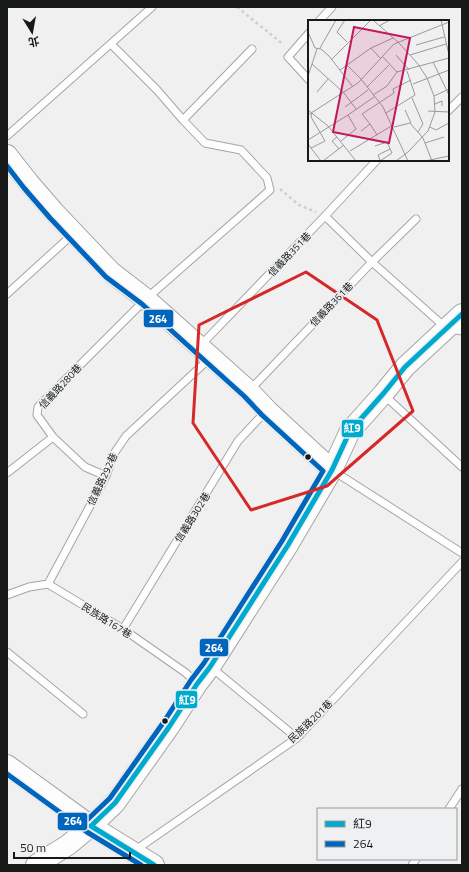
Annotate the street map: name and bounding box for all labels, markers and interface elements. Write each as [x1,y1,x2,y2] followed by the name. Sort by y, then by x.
[12,12,52,52] north arrow
[308,20,449,161] inset map
[27,33,41,51] text: 北
[264,229,314,280] street label: 信義路351巷
[306,279,356,330] street label: 信義路361巷
[143,309,174,328] line badge: 264
[149,311,167,327] text: 264
[36,360,85,412] street label: 信義路280巷
[341,419,364,438] line badge: 紅9
[343,420,361,436] text: 紅9
[84,450,121,508] street label: 信義路292巷
[303,452,313,462] unlabelled marker
[171,489,214,545] street label: 信義路302巷
[79,599,135,642] street label: 民族路167巷
[199,638,229,657] line badge: 264
[205,640,223,656] text: 264
[175,690,198,709] line badge: 紅9
[178,692,196,708] text: 紅9
[285,696,336,746] street label: 民族路201巷
[160,716,170,726] unlabelled marker
[317,808,457,860] legend
[57,812,88,831] line badge: 264
[64,813,82,829] text: 264
[353,814,372,833] text: 紅9
[14,834,130,860] scale bar
[353,834,373,853] text: 264
[20,838,46,857] text: 50 m

